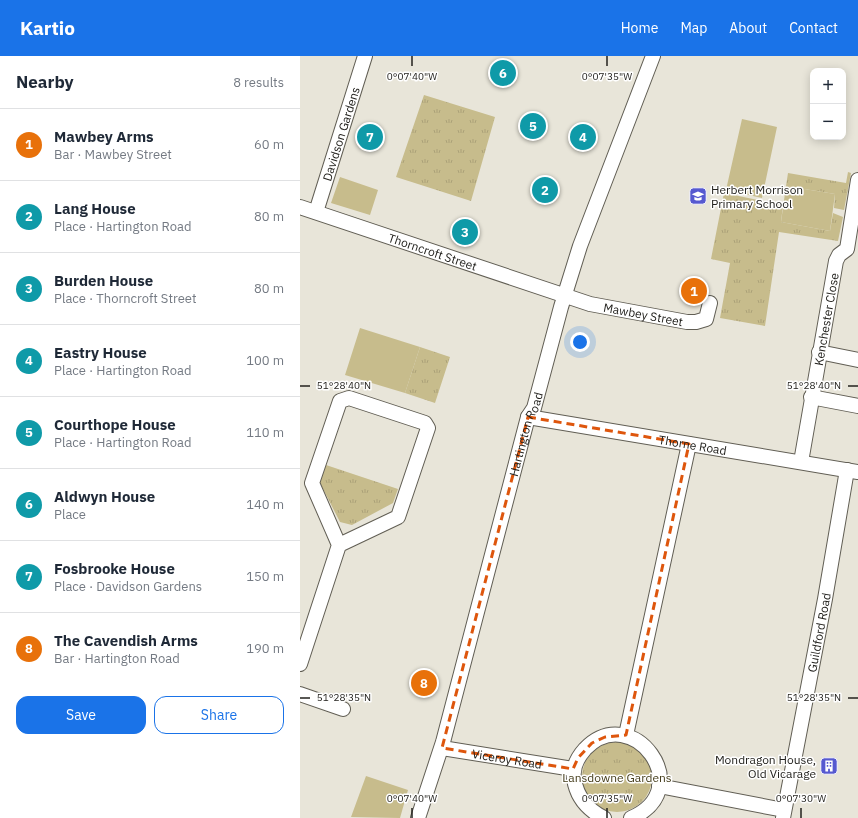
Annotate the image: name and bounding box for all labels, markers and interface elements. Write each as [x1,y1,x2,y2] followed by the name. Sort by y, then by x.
[20,16,75,40] text: Kartio
[621,19,658,37] text: Home
[680,19,707,37] text: Map
[729,19,767,37] text: About
[789,19,838,37] text: Contact
[490,58,516,88] pin: 6
[810,68,846,140] map controls
[810,68,846,104] button: +
[387,70,437,83] text: 0°07'40"W
[582,70,632,83] text: 0°07'35"W
[16,71,74,93] text: Nearby
[233,74,284,91] text: 8 results
[319,85,362,183] street label: Davidson Gardens
[810,104,846,140] button: −
[520,111,546,141] pin: 5
[357,122,383,152] pin: 7
[570,122,596,152] pin: 4
[54,127,154,146] text: Mawbey Arms
[25,136,33,153] text: 1
[254,136,284,153] text: 60 m
[54,146,172,163] text: Bar · Mawbey Street
[532,175,558,205] pin: 2
[711,182,803,211] place label: Herbert Morrison Primary School
[688,186,708,206] school or university icon: Herbert Morrison Primary School
[54,199,136,218] text: Lang House
[25,208,33,225] text: 2
[254,208,284,225] text: 80 m
[452,217,478,247] pin: 3
[54,218,191,235] text: Place · Hartington Road
[386,230,479,273] street label: Thorncroft Street
[54,271,153,290] text: Burden House
[810,271,841,367] street label: Kenchester Close
[681,276,707,306] pin: 1
[25,280,33,297] text: 3
[254,280,284,297] text: 80 m
[54,290,197,307] text: Place · Thorncroft Street
[602,299,684,329] street label: Mawbey Street
[570,332,590,352] your location
[54,343,147,362] text: Eastry House
[25,352,33,369] text: 4
[246,352,284,369] text: 100 m
[54,362,191,379] text: Place · Hartington Road
[317,379,371,392] text: 51°28'40"N
[787,379,841,392] text: 51°28'40"N
[505,390,545,478] street label: Hartington Road
[54,415,176,434] text: Courthope House
[25,424,33,441] text: 5
[246,424,284,441] text: 110 m
[658,431,728,458] street label: Thorne Road
[54,434,191,451] text: Place · Hartington Road
[54,487,155,506] text: Aldwyn House
[25,496,33,513] text: 6
[246,496,284,513] text: 140 m
[54,506,86,523] text: Place
[54,559,175,578] text: Fosbrooke House
[25,568,33,585] text: 7
[246,568,284,585] text: 150 m
[54,578,202,595] text: Place · Davidson Gardens
[804,591,833,673] street label: Guildford Road
[54,631,198,650] text: The Cavendish Arms
[25,640,33,657] text: 8
[246,640,284,657] text: 190 m
[54,650,180,667] text: Bar · Hartington Road
[411,668,437,698] pin: 8
[317,691,371,704] text: 51°28'35"N
[787,691,841,704] text: 51°28'35"N
[16,696,146,734] button: Save
[154,696,284,734] button: Share
[471,745,543,771] street label: Viceroy Road
[715,752,816,781] place label: Mondragon House, Old Vicarage
[819,756,839,776] building icon: Mondragon House, Old Vicarage
[562,770,672,785] park label: Lansdowne Gardens
[387,792,437,805] text: 0°07'40"W
[582,792,632,805] text: 0°07'35"W
[776,792,826,805] text: 0°07'30"W

